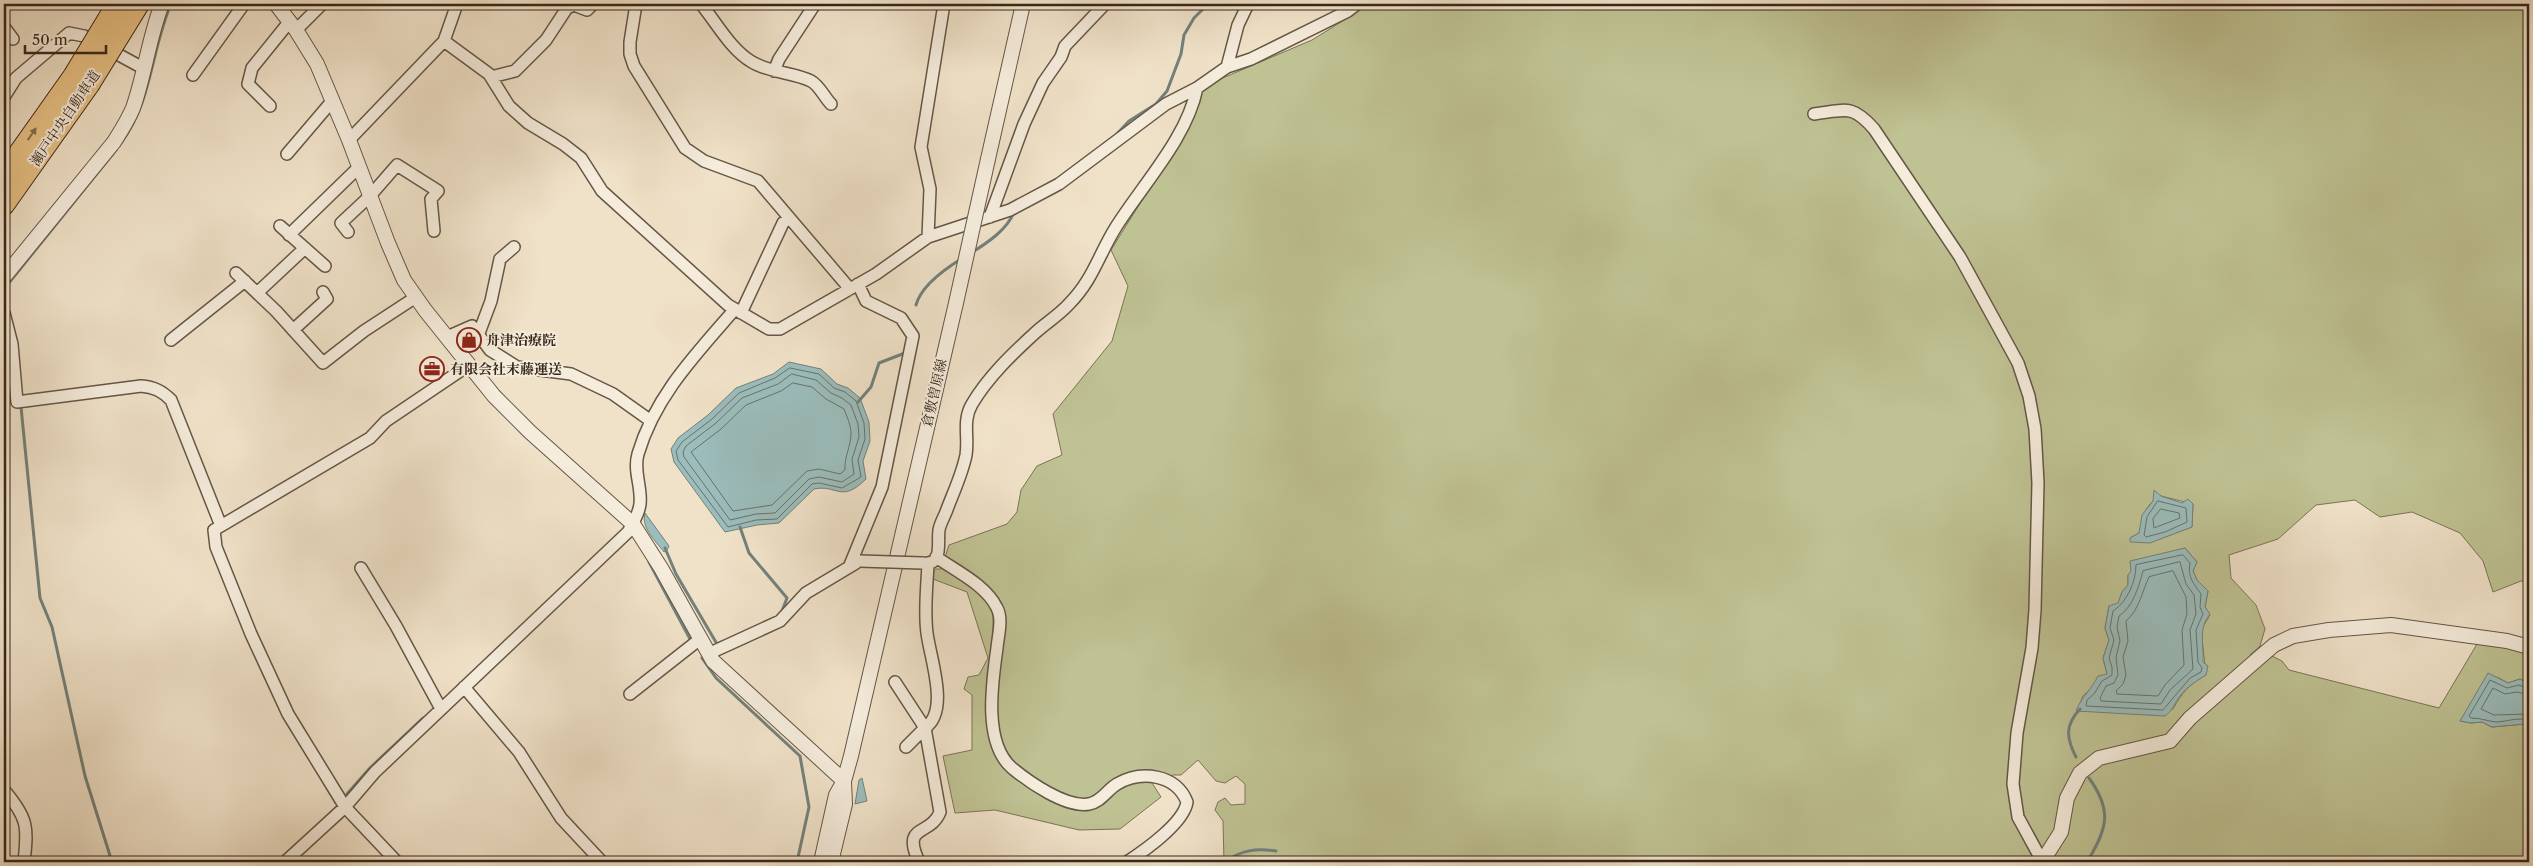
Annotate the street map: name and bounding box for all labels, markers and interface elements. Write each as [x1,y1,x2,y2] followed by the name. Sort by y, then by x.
[25,22,106,54] scale bar
[32,30,68,49] text: 50 m
[26,67,104,169] street label: 瀬戸中央自動車道
[27,127,37,141] one-way arrow
[456,327,482,353] shop icon: 舟津治療院
[486,331,556,349] place label: 舟津治療院
[419,356,445,382] office icon: 有限会社末藤運送
[917,357,951,429] street label: 倉敷曽原線
[450,360,562,378] place label: 有限会社末藤運送

